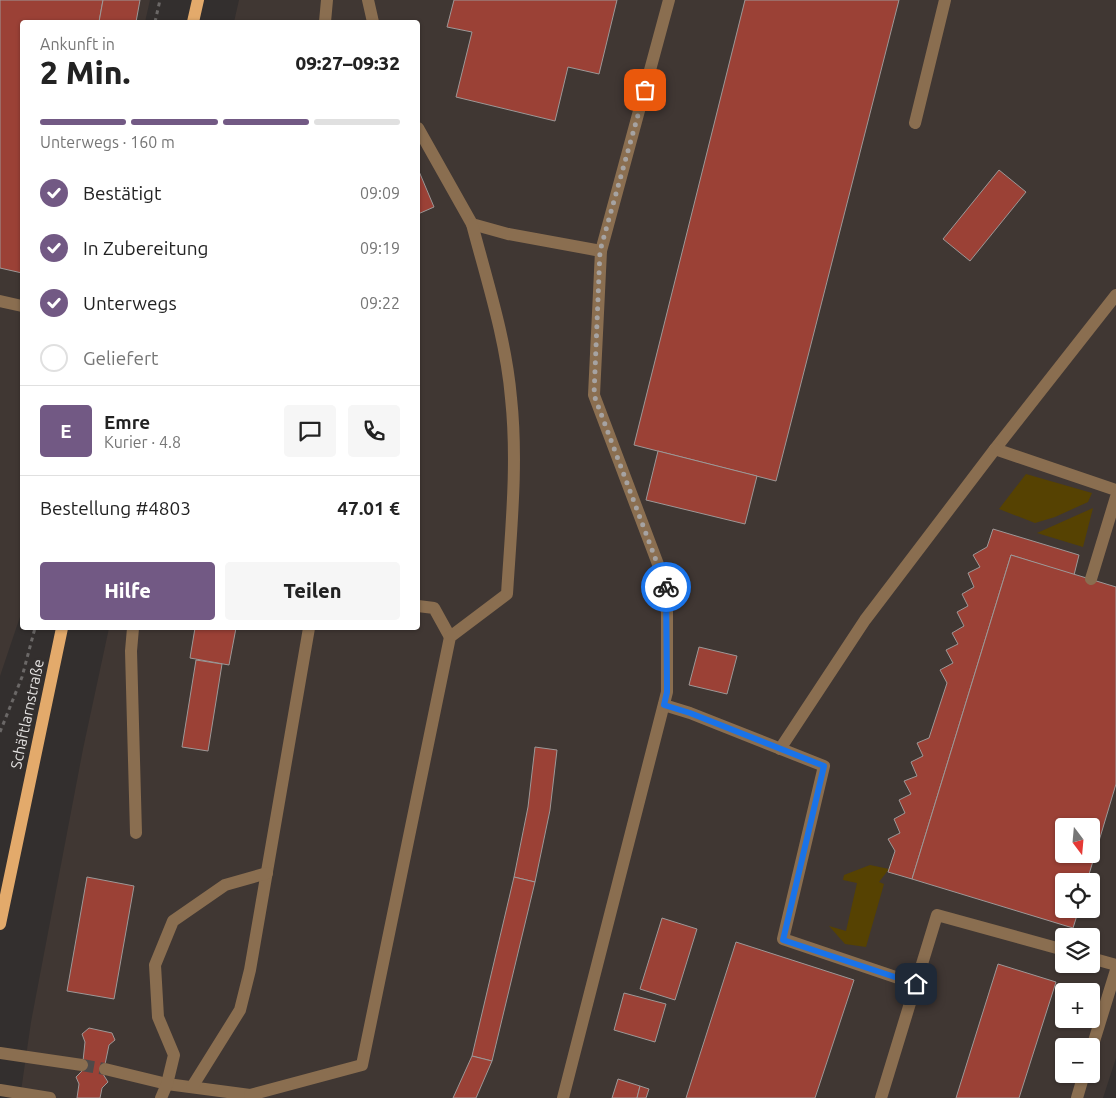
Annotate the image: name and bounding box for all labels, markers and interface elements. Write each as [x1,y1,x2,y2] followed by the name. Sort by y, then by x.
[40,35,115,53] text: Ankunft in
[295,52,400,74] text: 09:27–09:32
[40,54,130,90] text: 2 Min.
[624,69,666,111] pin
[631,76,659,104] icon: bag
[40,133,175,151] text: Unterwegs · 160 m
[40,179,68,207] icon: check
[83,182,161,204] text: Bestätigt
[360,184,400,202] text: 09:09
[40,234,68,262] icon: check
[83,237,209,259] text: In Zubereitung
[360,239,400,257] text: 09:19
[40,289,68,317] icon: check
[83,292,177,314] text: Unterwegs
[360,294,400,312] text: 09:22
[83,347,159,369] text: Geliefert
[284,405,336,457] button: chat
[348,405,400,457] button: phone
[104,411,150,433] text: Emre
[60,420,72,442] text: E
[104,433,181,451] text: Kurier · 4.8
[40,497,191,519] text: Bestellung #4803
[337,497,400,519] text: 47.01 €
[40,562,215,620] button: Hilfe
[225,562,400,620] button: Teilen
[641,562,691,612] courier
[652,573,680,601] icon: bike
[7,658,47,770] street label: Schäftlarnstraße
[1055,818,1100,862] north arrow
[1055,818,1100,1083] map controls
[1055,873,1100,918] button: locate
[1055,928,1100,973] button: layers
[895,963,937,1005] pin
[902,970,930,998] icon: home
[1055,983,1100,1028] button: +
[1055,1038,1100,1083] button: −

